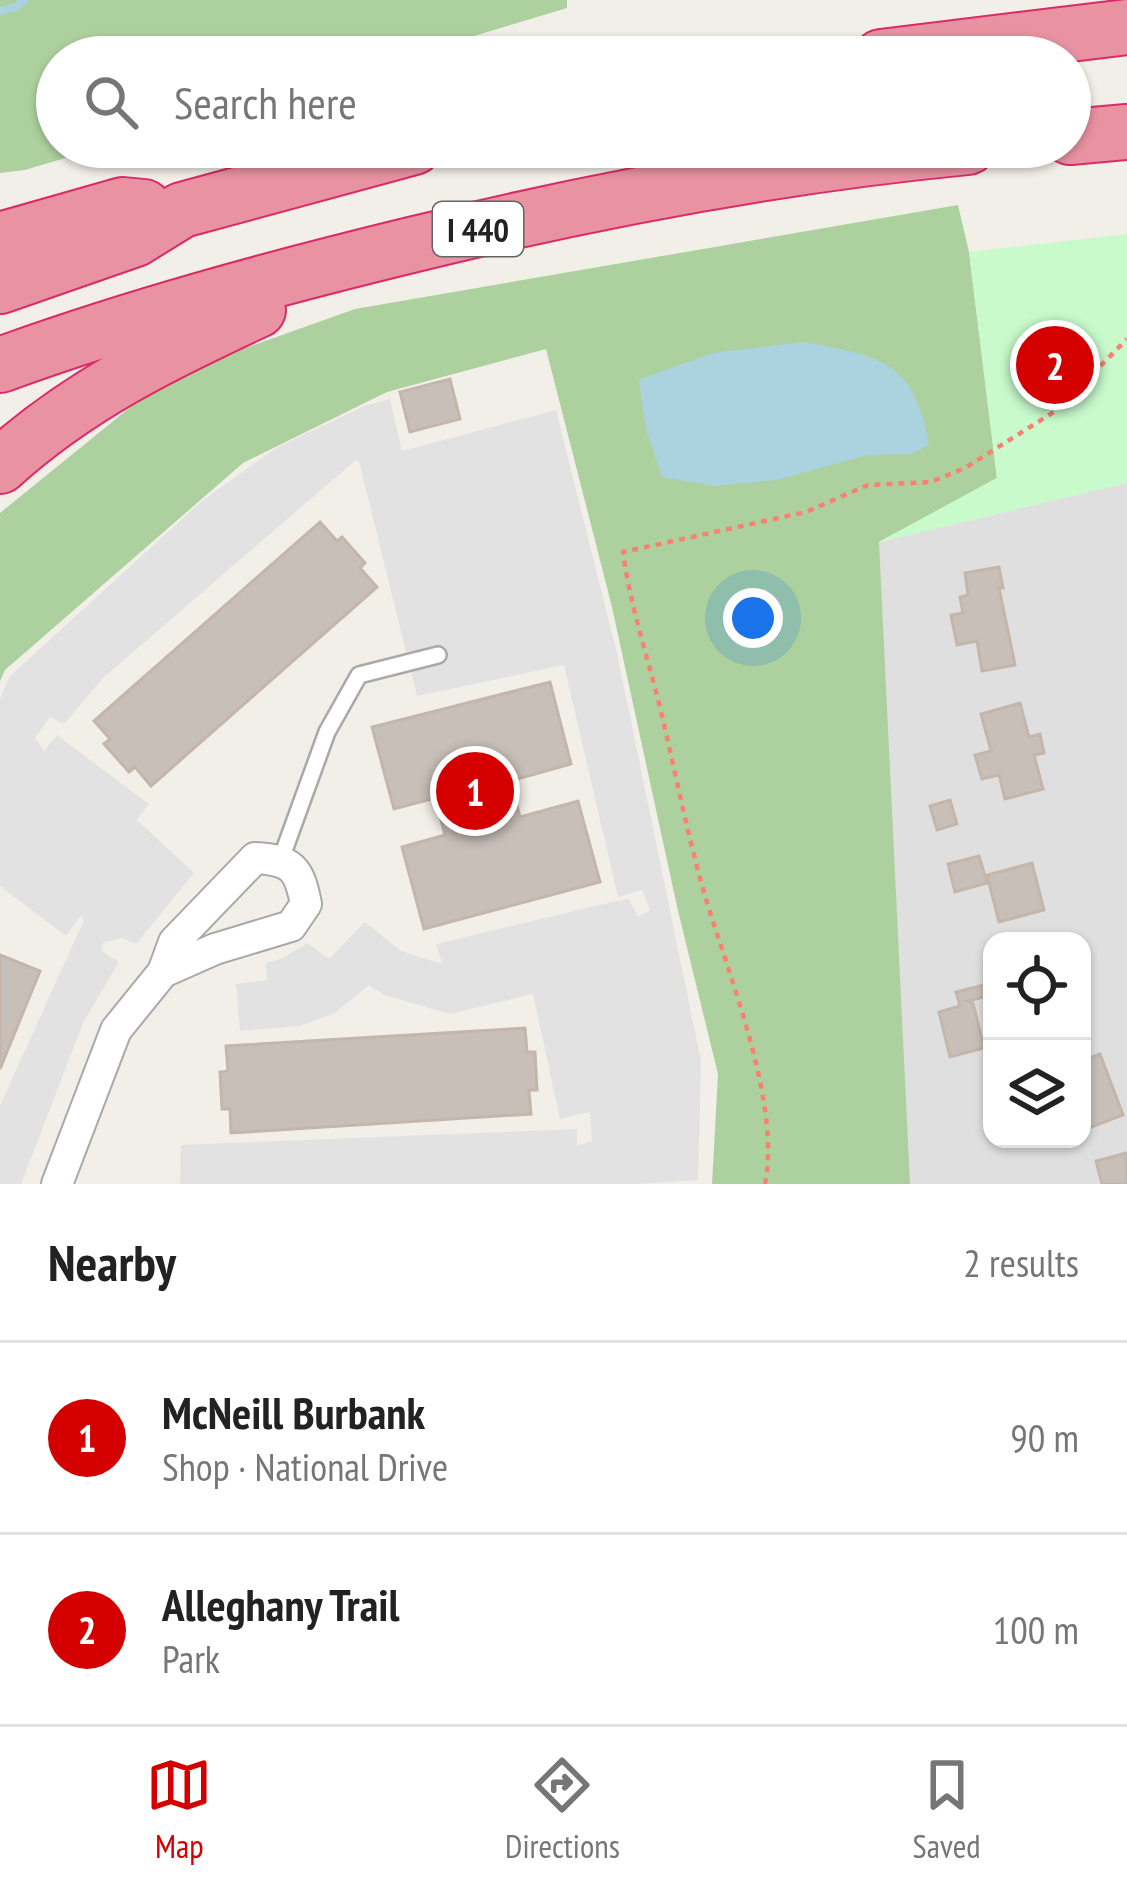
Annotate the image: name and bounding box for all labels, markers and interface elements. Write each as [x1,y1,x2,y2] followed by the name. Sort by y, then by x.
[36,36,1091,168] search box
[78,69,144,135] icon: search
[174,73,357,131] text: Search here
[433,202,523,256] road number: I 440
[1016,320,1094,410] pin: 2
[723,588,783,648] your location
[436,746,514,836] pin: 1
[983,932,1091,1148] map controls
[983,932,1091,1040] button: locate
[983,1040,1091,1148] button: layers
[48,1229,176,1295] text: Nearby
[963,1237,1079,1288] text: 2 results
[162,1383,425,1441] text: McNeill Burbank
[78,1412,96,1463] text: 1
[1010,1412,1079,1463] text: 90 m
[162,1441,448,1492] text: Shop · National Drive
[162,1575,399,1633] text: Alleghany Trail
[78,1604,96,1655] text: 2
[993,1604,1079,1655] text: 100 m
[162,1633,220,1684] text: Park
[146,1752,212,1867] tab: Map
[505,1752,620,1867] tab: Directions
[913,1752,981,1867] tab: Saved

